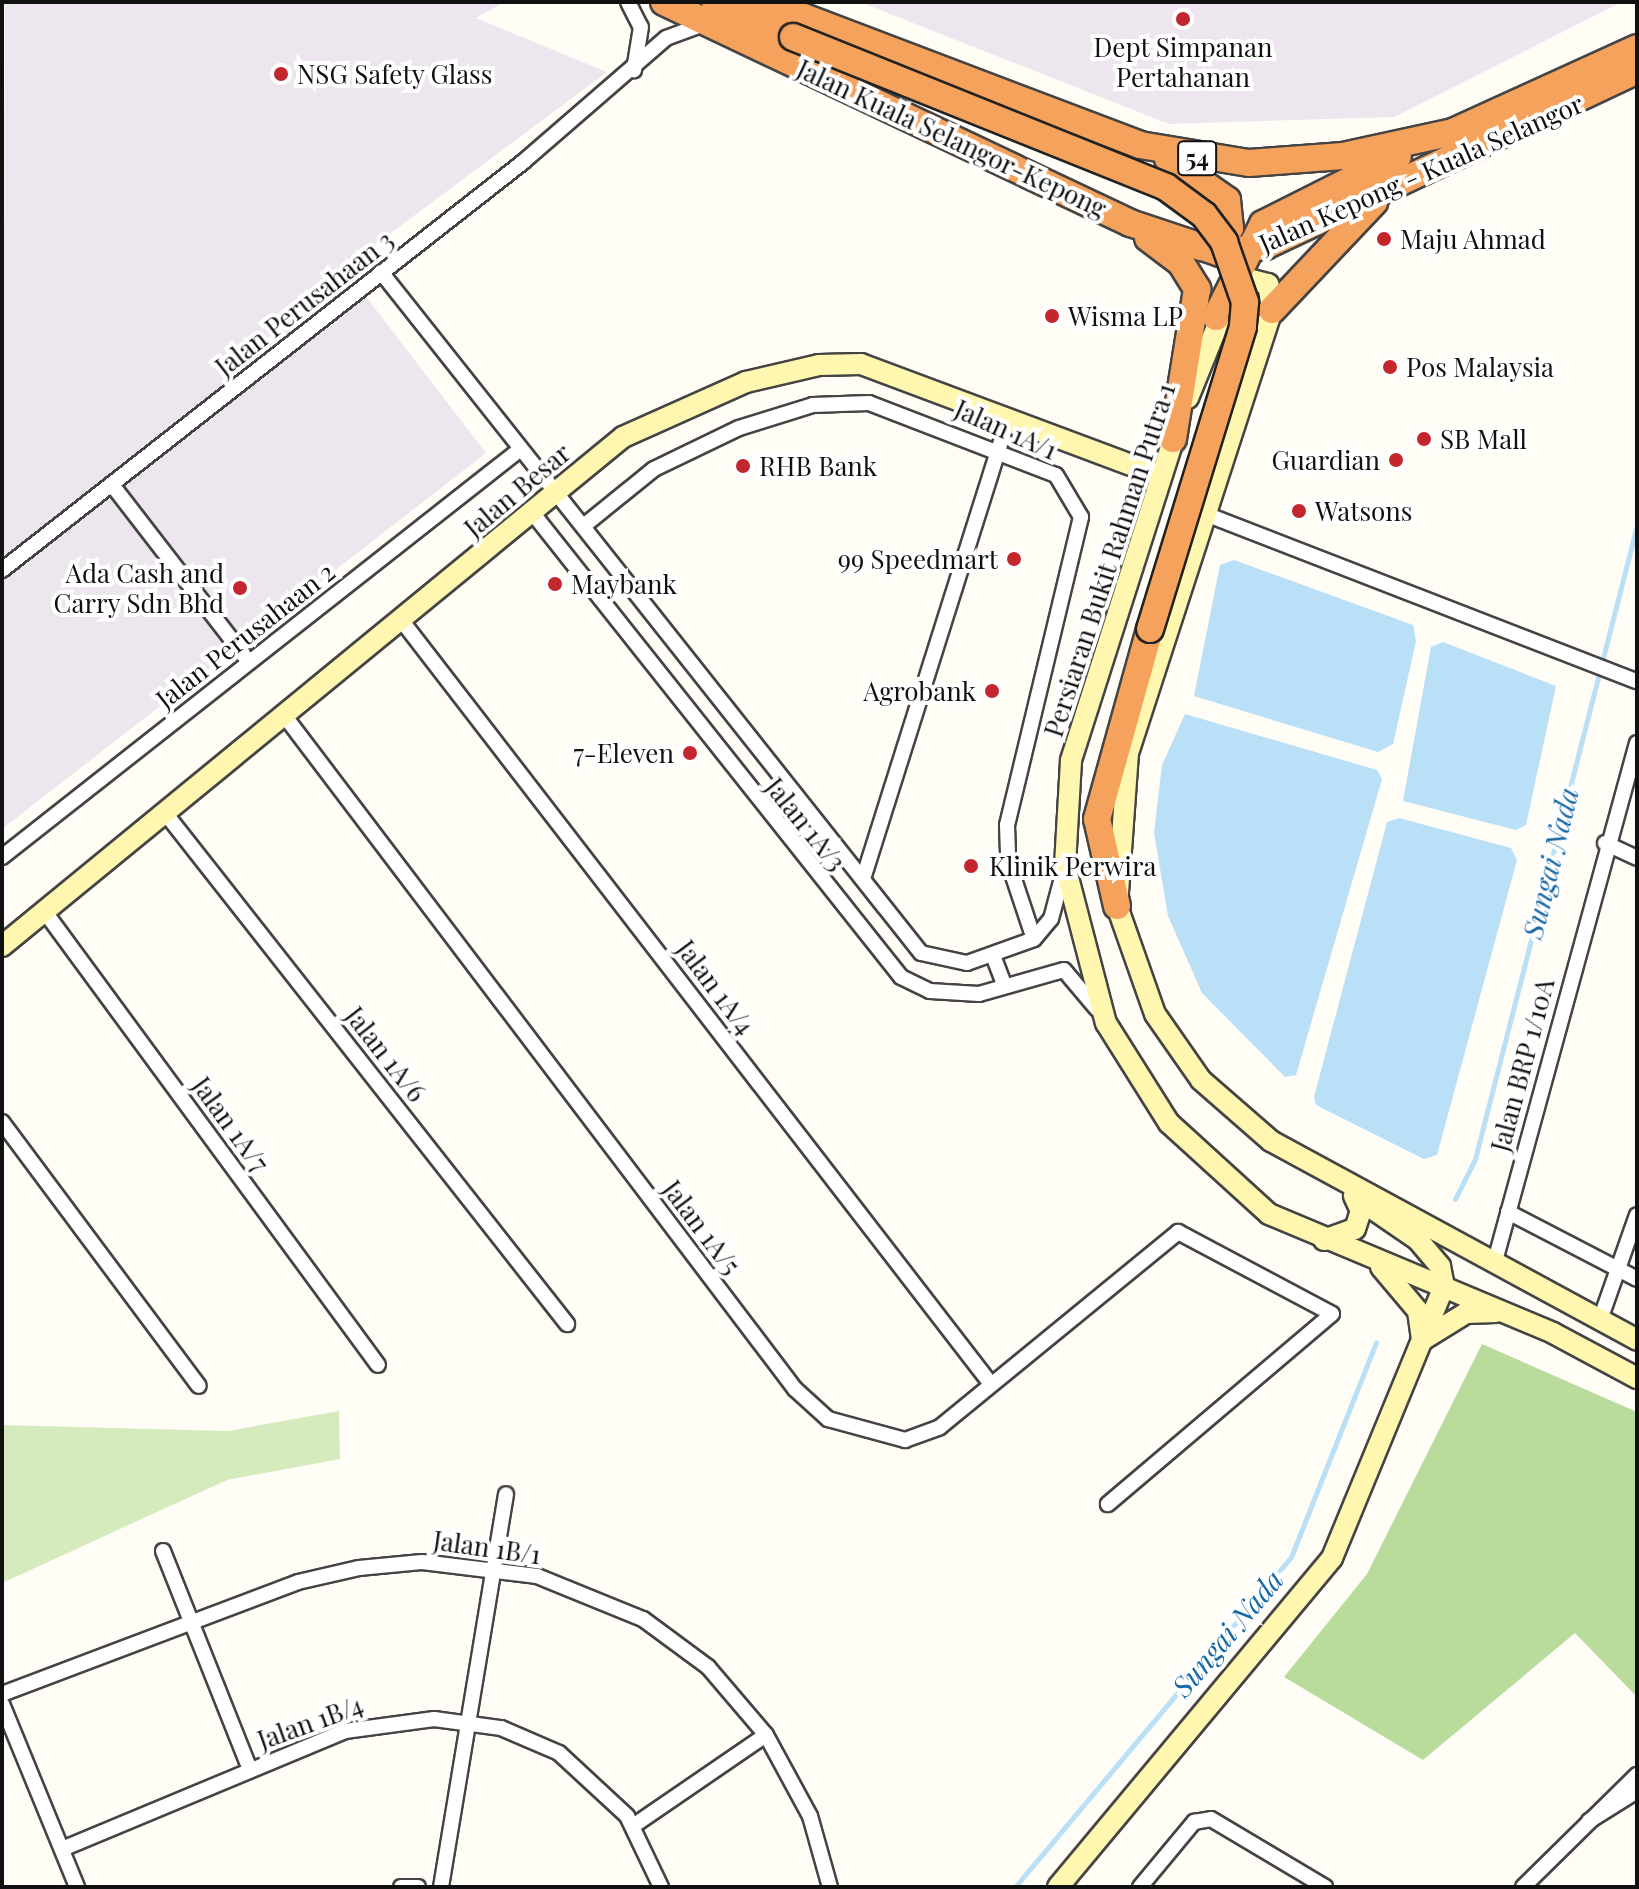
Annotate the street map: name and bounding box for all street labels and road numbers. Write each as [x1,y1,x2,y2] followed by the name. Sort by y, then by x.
[792,52,1112,224] street label: Jalan Kuala Selangor-Kepong
[1254,87,1588,259] street label: Jalan Kepong - Kuala Selangor
[1177,138,1217,178] road number: 54
[209,224,399,382] street label: Jalan Perusahaan 3
[1037,379,1181,741] street label: Persiaran Bukit Rahman Putra 1
[950,393,1062,465] street label: Jalan 1A/1
[458,437,576,543] street label: Jalan Besar
[149,556,341,714] street label: Jalan Perusahaan 2
[759,771,853,877] street label: Jalan 1A/3
[670,934,762,1040] street label: Jalan 1A/4
[1484,975,1560,1155] street label: Jalan BRP 1/10A
[339,1000,433,1108] street label: Jalan 1A/6
[186,1071,276,1177] street label: Jalan 1A/7
[657,1174,747,1280] street label: Jalan 1A/5
[431,1524,543,1570] street label: Jalan 1B/1
[253,1689,367,1755] street label: Jalan 1B/4

